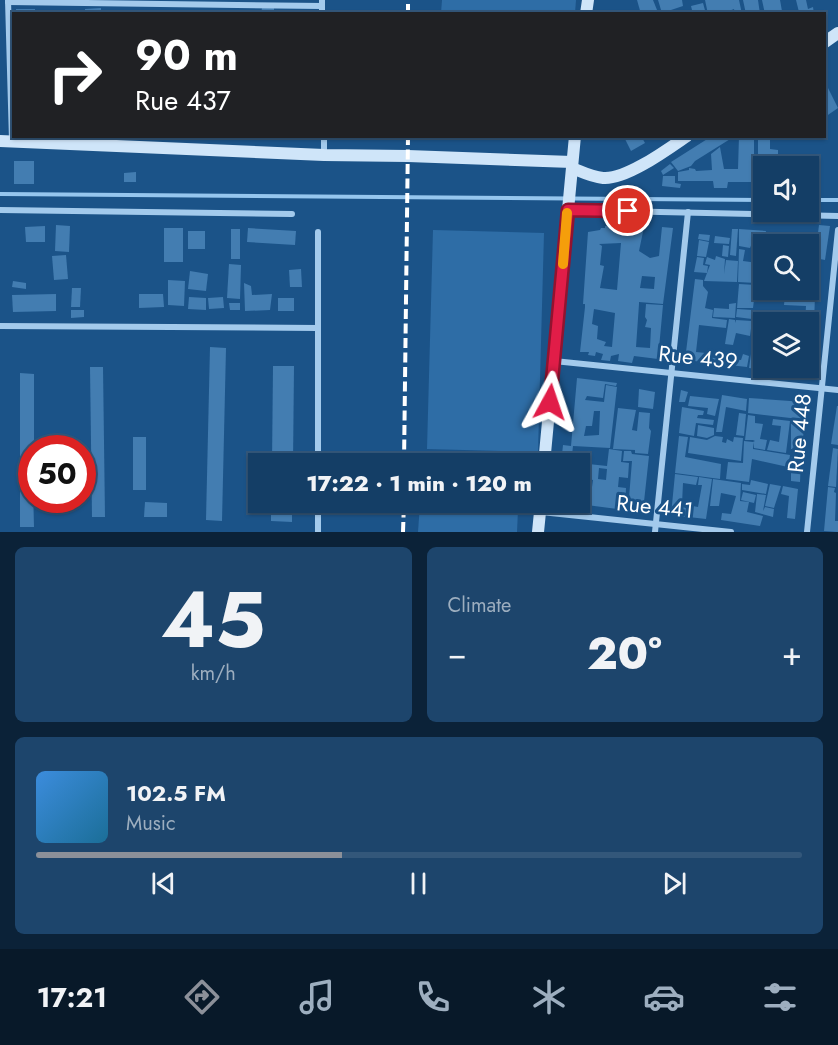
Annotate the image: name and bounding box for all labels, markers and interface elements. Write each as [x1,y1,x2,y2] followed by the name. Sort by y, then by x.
[135,25,238,86] text: 90 m
[36,36,114,114] icon: right
[135,81,231,120] text: Rue 437
[753,156,819,378] map controls
[753,156,819,222] button: sound
[602,185,653,236] pin
[611,194,644,227] icon: arrive
[753,234,819,300] button: search
[753,312,819,378] button: layers
[657,337,739,377] street label: Rue 439
[518,370,582,434] position arrow
[779,392,819,474] street label: Rue 448
[18,435,96,513] speed limit sign: 50
[306,467,532,499] text: 17:22 · 1 min · 120 m
[615,486,695,526] street label: Rue 441
[161,564,266,676] text: 45
[448,591,511,620] text: Climate
[587,621,662,686] text: 20°
[448,630,467,677] text: −
[782,630,802,677] text: +
[191,659,236,688] text: km/h
[126,777,226,809] text: 102.5 FM
[126,809,176,838] text: Music
[147,867,180,900] icon: previous
[402,867,435,900] icon: pause
[658,867,691,900] icon: next
[181,976,223,1018] icon: directions
[296,976,338,1018] icon: music
[412,976,454,1018] icon: phone
[528,976,570,1018] icon: climate
[643,976,685,1018] icon: car
[759,976,801,1018] icon: filters
[37,978,107,1017] text: 17:21

